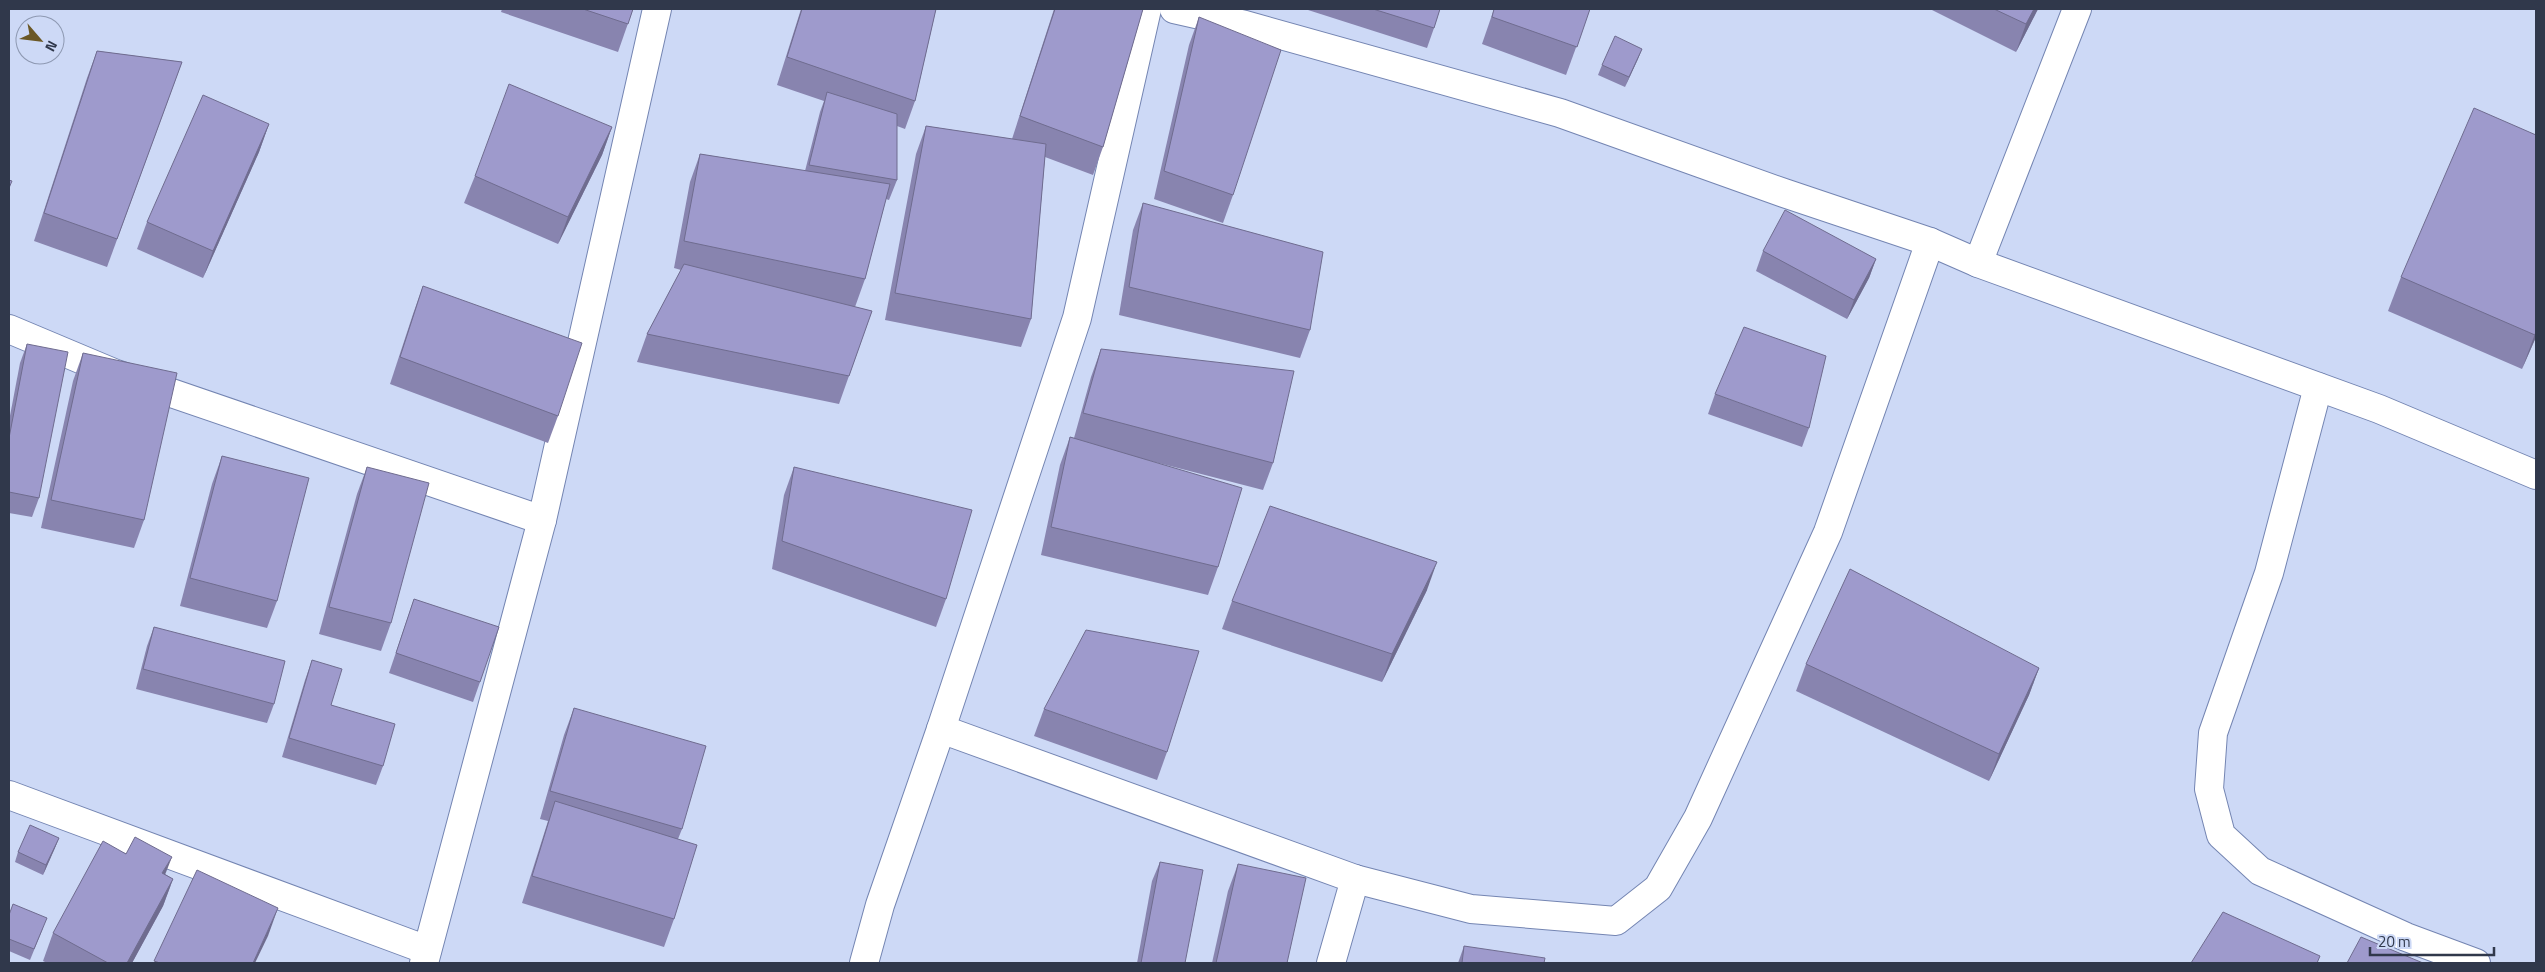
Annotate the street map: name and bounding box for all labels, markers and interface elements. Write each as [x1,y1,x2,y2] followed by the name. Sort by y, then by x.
[15,15,65,65] north arrow
[40,37,63,56] text: N
[2370,924,2494,956] scale bar
[2378,930,2411,953] text: 20 m

